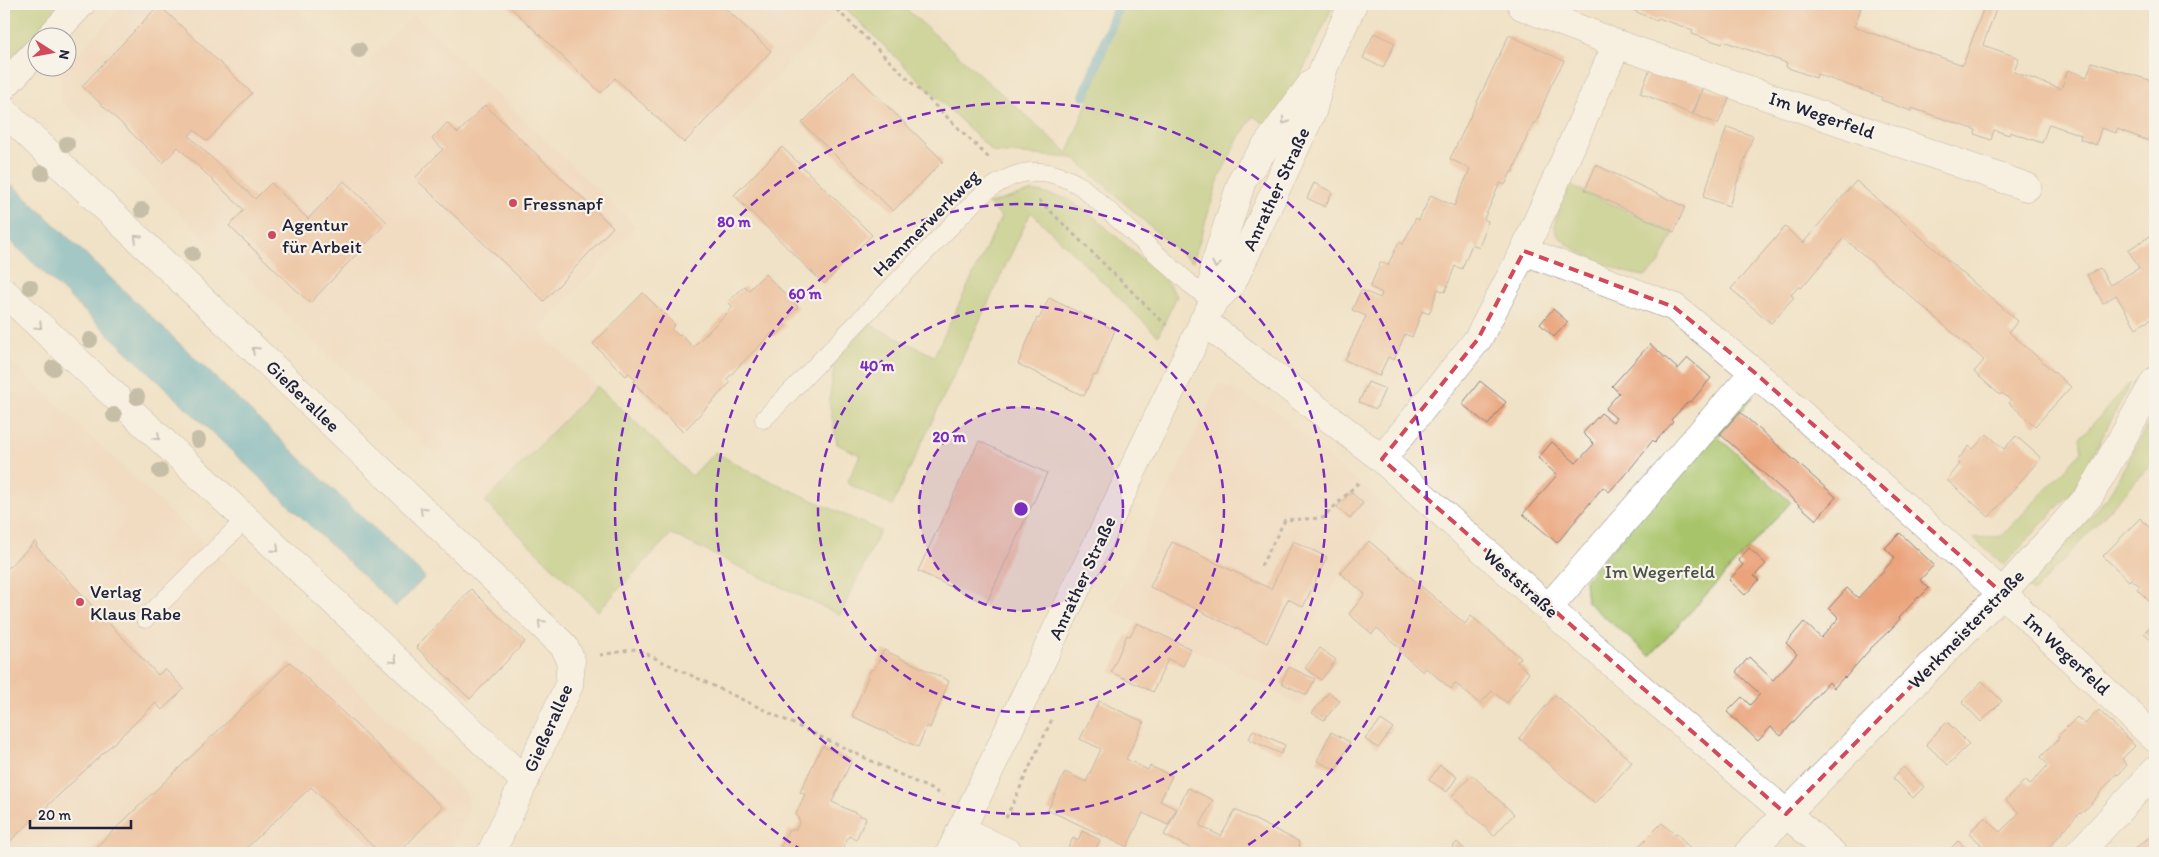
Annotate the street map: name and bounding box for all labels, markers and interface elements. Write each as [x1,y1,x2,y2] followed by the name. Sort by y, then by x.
[28,28,78,78] north arrow
[55,48,74,61] text: N
[1766,86,1879,144] street label: Im Wegerfeld
[1282,115,1290,124] one-way arrow
[1237,124,1315,254] street label: Anrather Straße
[868,165,984,281] street label: Hammerwerkweg
[523,192,604,215] place label: Fressnapf
[507,197,519,209] marker: Fressnapf
[282,213,362,258] place label: Agentur für Arbeit
[717,213,751,231] text: 80 m
[266,229,278,241] marker: Agentur für Arbeit
[134,235,143,244] one-way arrow
[1211,261,1221,270] one-way arrow
[788,285,822,303] text: 60 m
[34,320,43,329] one-way arrow
[252,347,261,356] one-way arrow
[261,355,345,437] street label: Gießerallee
[860,357,895,375] text: 40 m
[932,428,966,446] text: 20 m
[152,431,161,440] one-way arrow
[1012,500,1030,518] centre of rings
[420,507,429,516] one-way arrow
[1043,513,1121,643] street label: Anrather Straße
[270,543,279,552] one-way arrow
[1479,543,1563,623] street label: Weststraße
[1605,560,1716,583] park label: Im Wegerfeld
[1903,564,2029,694] street label: Werkmeisterstraße
[90,580,181,625] place label: Verlag Klaus Rabe
[74,596,86,608] marker: Verlag Klaus Rabe
[2019,608,2116,700] street label: Im Wegerfeld
[537,620,546,629] one-way arrow
[389,654,398,663] one-way arrow
[518,680,578,776] street label: Gießerallee
[30,797,131,829] scale bar
[38,806,72,824] text: 20 m

